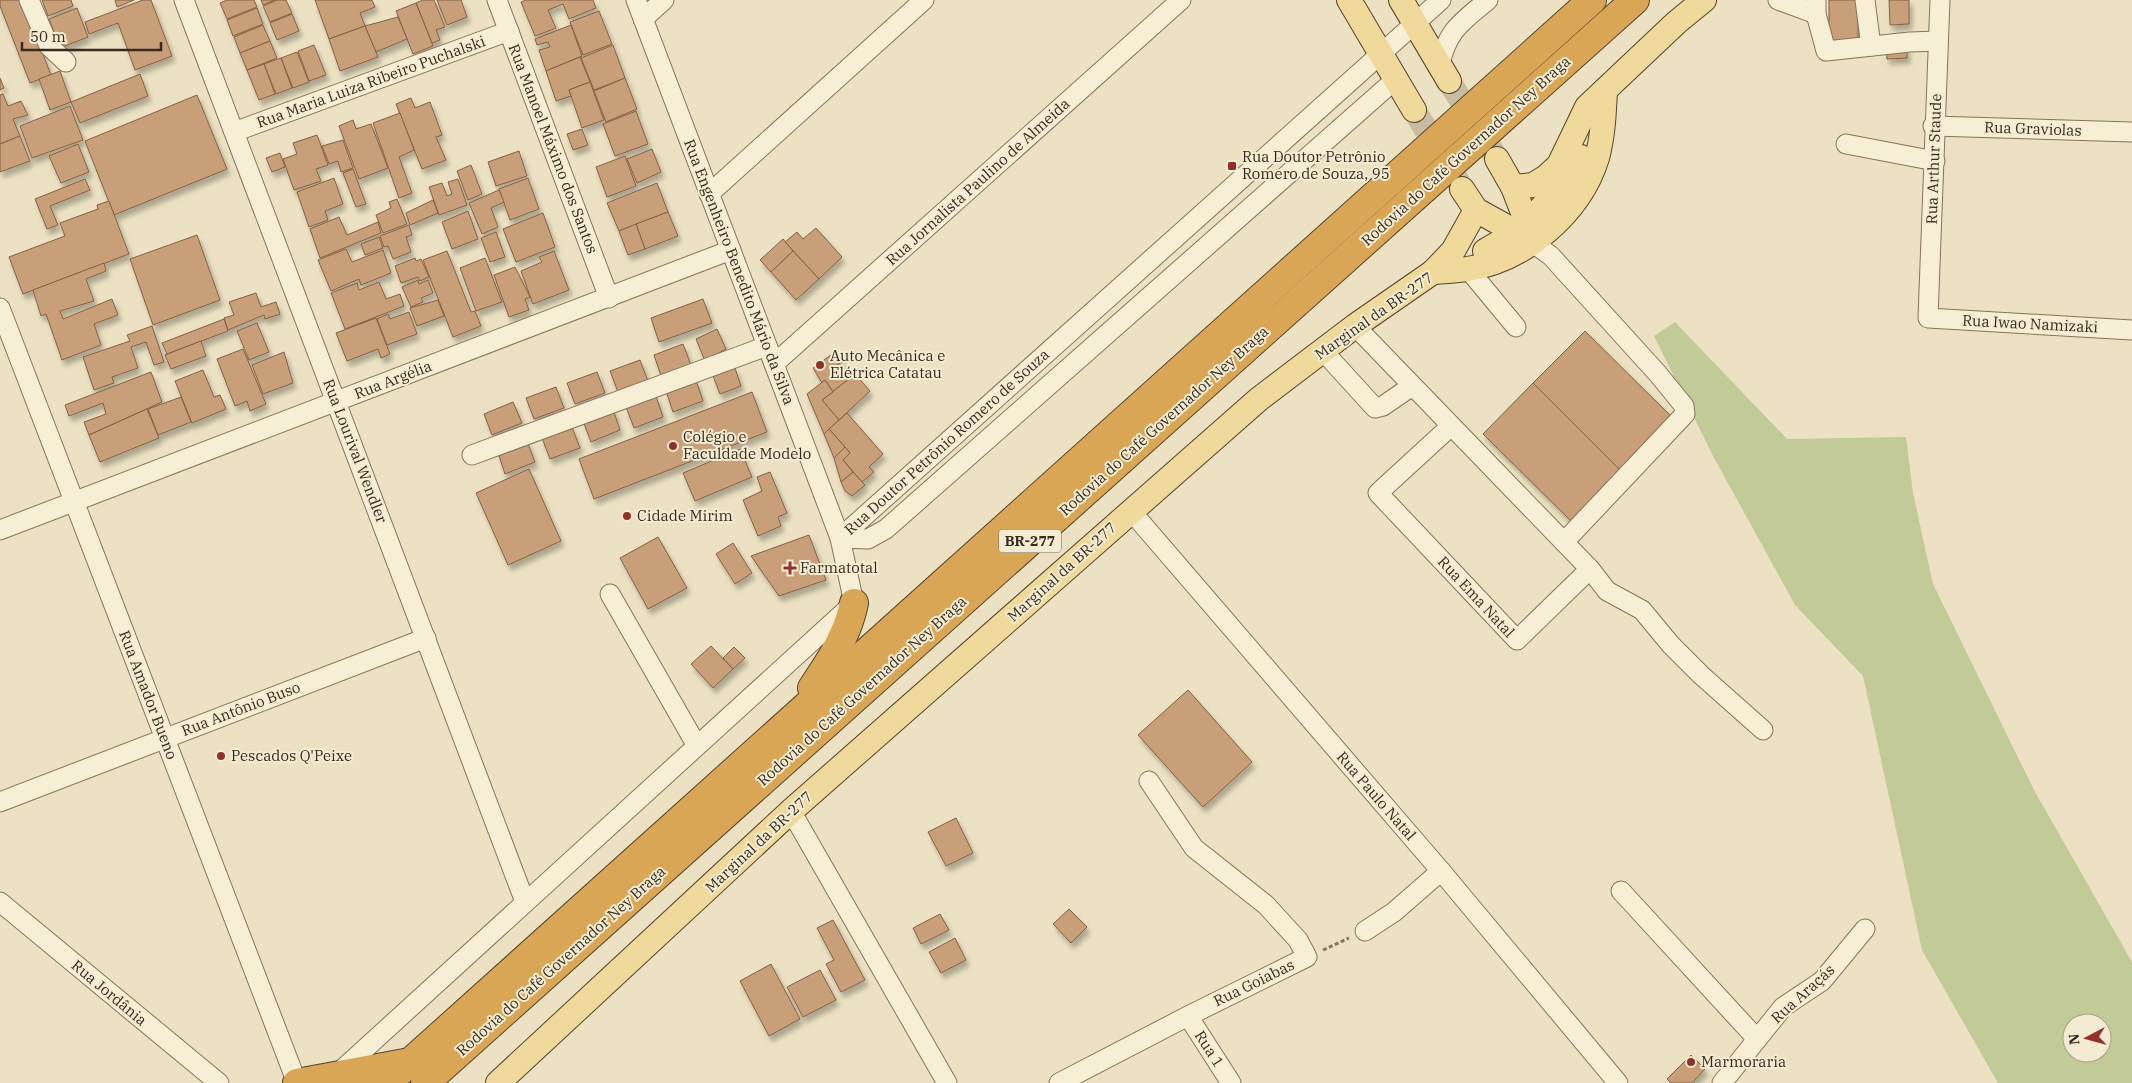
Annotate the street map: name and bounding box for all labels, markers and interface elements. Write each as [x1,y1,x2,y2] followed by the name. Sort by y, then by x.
[22,20,161,52] scale bar
[30,27,66,46] text: 50 m
[254,31,488,132] street label: Rua Maria Luiza Ribeiro Puchalski
[505,41,602,256] street label: Rua Manoel Máximo dos Santos
[1357,52,1574,250] street label: Rodovia do Café Governador Ney Braga
[1922,93,1945,225] street label: Rua Arthur Staude
[882,94,1074,269] street label: Rua Jornalista Paulino de Almeida
[1984,117,2082,140] street label: Rua Graviolas
[680,136,799,407] street label: Rua Engenheiro Benedito Mário da Silva
[1242,147,1390,183] place label: Rua Doutor Petrônio Romero de Souza, 95
[1226,160,1238,172] marker: Rua Doutor Petrônio Romero de Souza, 95
[1311,268,1437,364] street label: Marginal da BR-277
[1962,310,2099,337] street label: Rua Iwao Namizaki
[1055,322,1272,520] street label: Rodovia do Café Governador Ney Braga
[840,345,1053,539] street label: Rua Doutor Petrônio Romero de Souza
[830,346,945,382] place label: Auto Mecânica e Elétrica Catatau
[351,356,434,403] street label: Rua Argélia
[814,359,826,371] marker: Auto Mecânica e Elétrica Catatau
[319,376,392,526] street label: Rua Lourival Wendler
[683,427,811,463] place label: Colégio e Faculdade Modelo
[667,440,679,452] marker: Colégio e Faculdade Modelo
[637,506,733,525] place label: Cidade Mirim
[621,510,633,522] marker: Cidade Mirim
[1003,518,1120,626] street label: Marginal da BR-277
[999,530,1061,552] road number: BR-277
[1434,552,1519,641] street label: Rua Ema Natal
[800,558,878,577] place label: Farmatotal
[784,562,796,574] marker: Farmatotal
[753,592,970,790] street label: Rodovia do Café Governador Ney Braga
[115,628,182,762] street label: Rua Amador Bueno
[179,677,303,740] street label: Rua Antônio Buso
[231,746,352,765] place label: Pescados Q'Peixe
[1333,747,1420,844] street label: Rua Paulo Natal
[215,750,227,762] marker: Pescados Q'Peixe
[701,787,816,896] street label: Marginal da BR-277
[452,862,669,1060] street label: Rodovia do Café Governador Ney Braga
[1210,955,1297,1010] street label: Rua Goiabas
[68,956,151,1030] street label: Rua Jordânia
[1767,960,1838,1027] street label: Rua Araçás
[2062,1013,2112,1063] north arrow
[1191,1027,1228,1071] street label: Rua 1
[2065,1033,2084,1046] text: N
[1701,1052,1786,1071] place label: Marmoraria
[1685,1056,1697,1068] marker: Marmoraria

